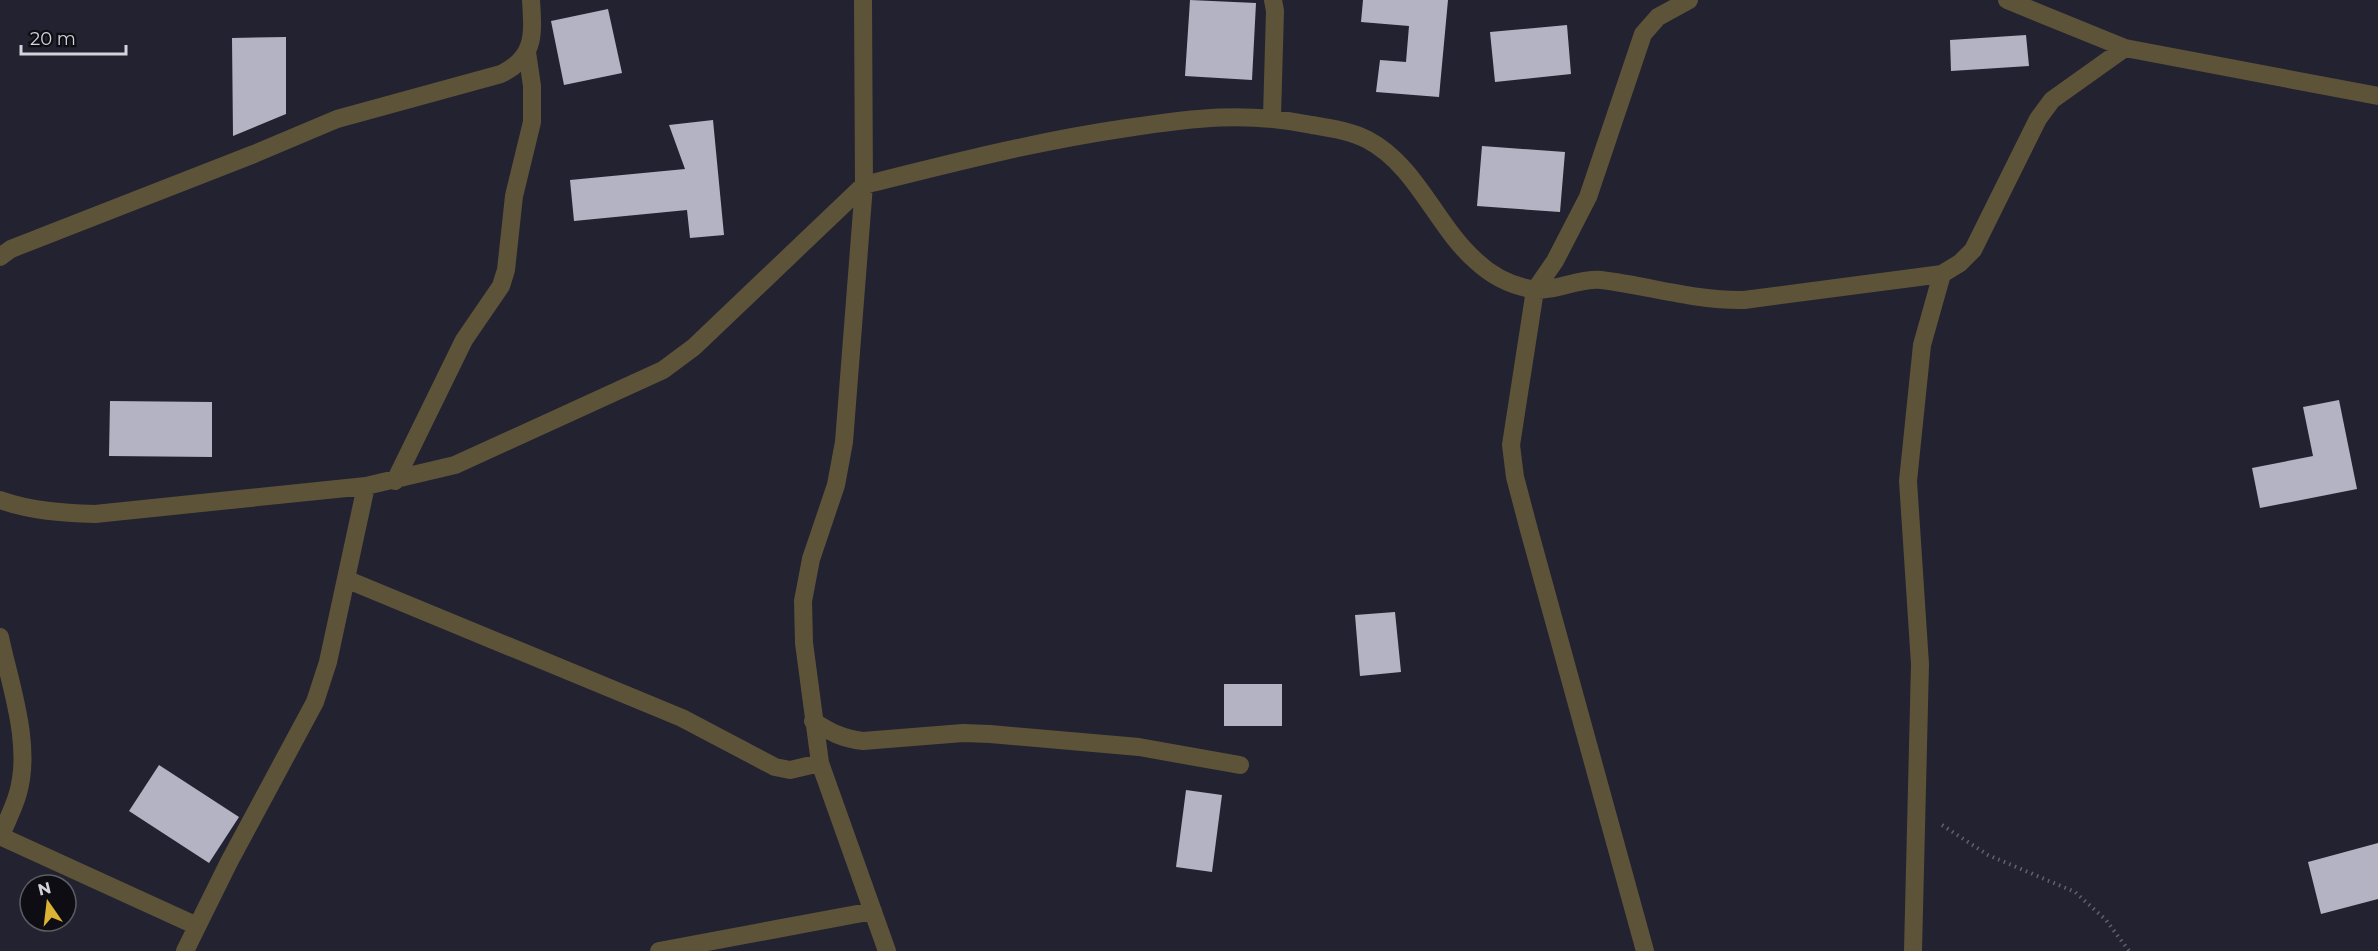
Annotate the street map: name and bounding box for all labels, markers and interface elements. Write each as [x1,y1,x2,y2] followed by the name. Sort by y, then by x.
[21,18,126,56] scale bar
[30,28,76,50] text: 20 m
[18,873,78,933] north arrow
[36,878,53,900] text: N

